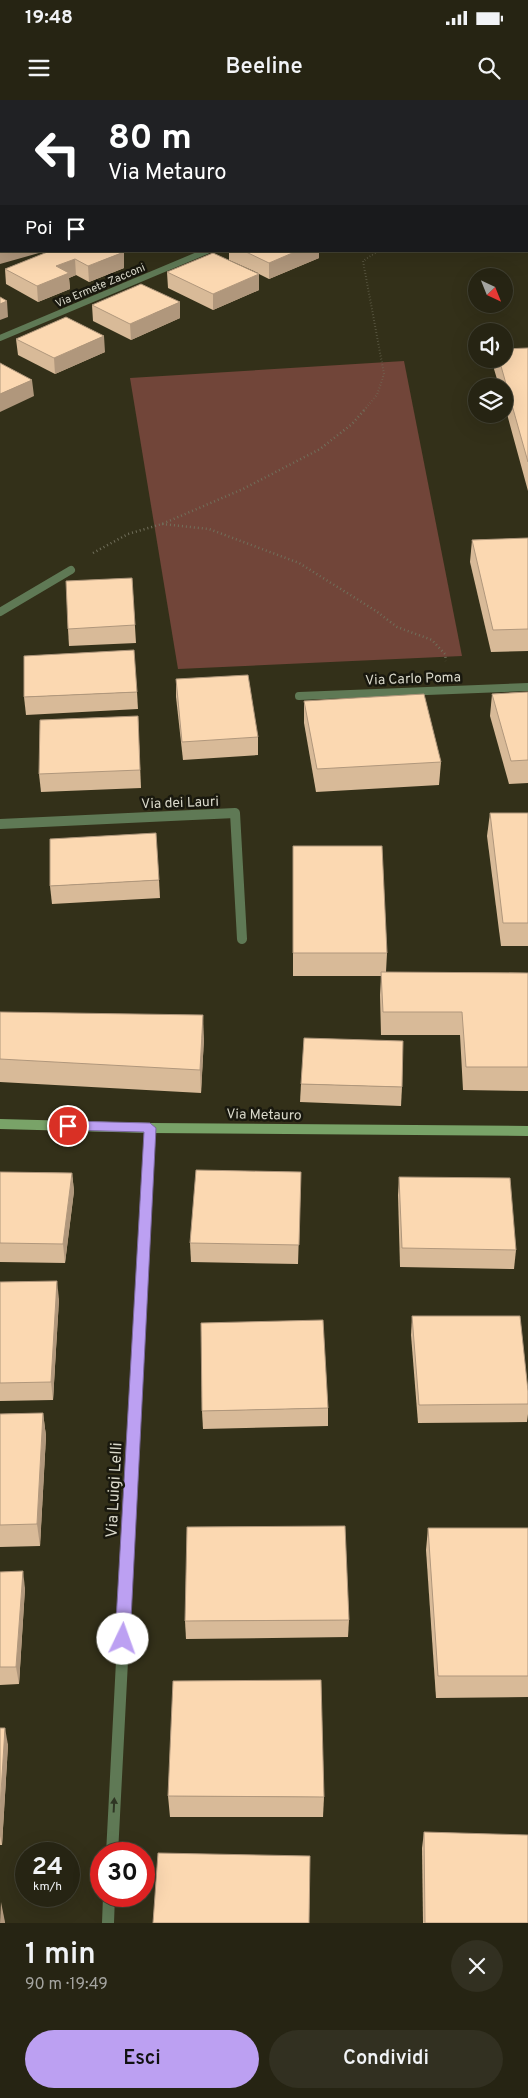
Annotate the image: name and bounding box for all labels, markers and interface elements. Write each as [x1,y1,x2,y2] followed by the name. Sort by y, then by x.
[25,6,73,30] text: 19:48
[25,54,53,82] icon: menu
[225,54,303,81] text: Beeline
[475,54,503,82] icon: search
[108,117,192,161] text: 80 m
[25,120,90,185] icon: left
[108,160,227,187] text: Via Metauro
[62,215,90,243] icon: arrive
[25,217,52,241] text: Poi
[53,261,147,311] street label: Via Ermete Zacconi
[468,268,512,312] north arrow
[468,268,513,423] map controls
[468,323,513,368] button: sound
[468,378,513,423] button: layers
[365,669,461,690] street label: Via Carlo Poma
[141,794,219,813] street label: Via dei Lauri
[47,1105,89,1147] pin
[226,1106,302,1125] street label: Via Metauro
[54,1112,82,1140] icon: arrive
[103,1442,127,1538] street label: Via Luigi Lelli
[96,1612,148,1664] position arrow
[111,1797,119,1813] one-way arrow
[90,1842,155,1907] speed limit sign: 30
[32,1852,63,1884] text: 24
[33,1879,62,1895] text: km/h
[25,1937,96,1974] text: 1 min
[451,1940,503,1992] button: close
[25,1975,108,1995] text: 90 m · 19:49
[25,2030,259,2088] button: Esci
[269,2030,503,2088] button: Condividi

